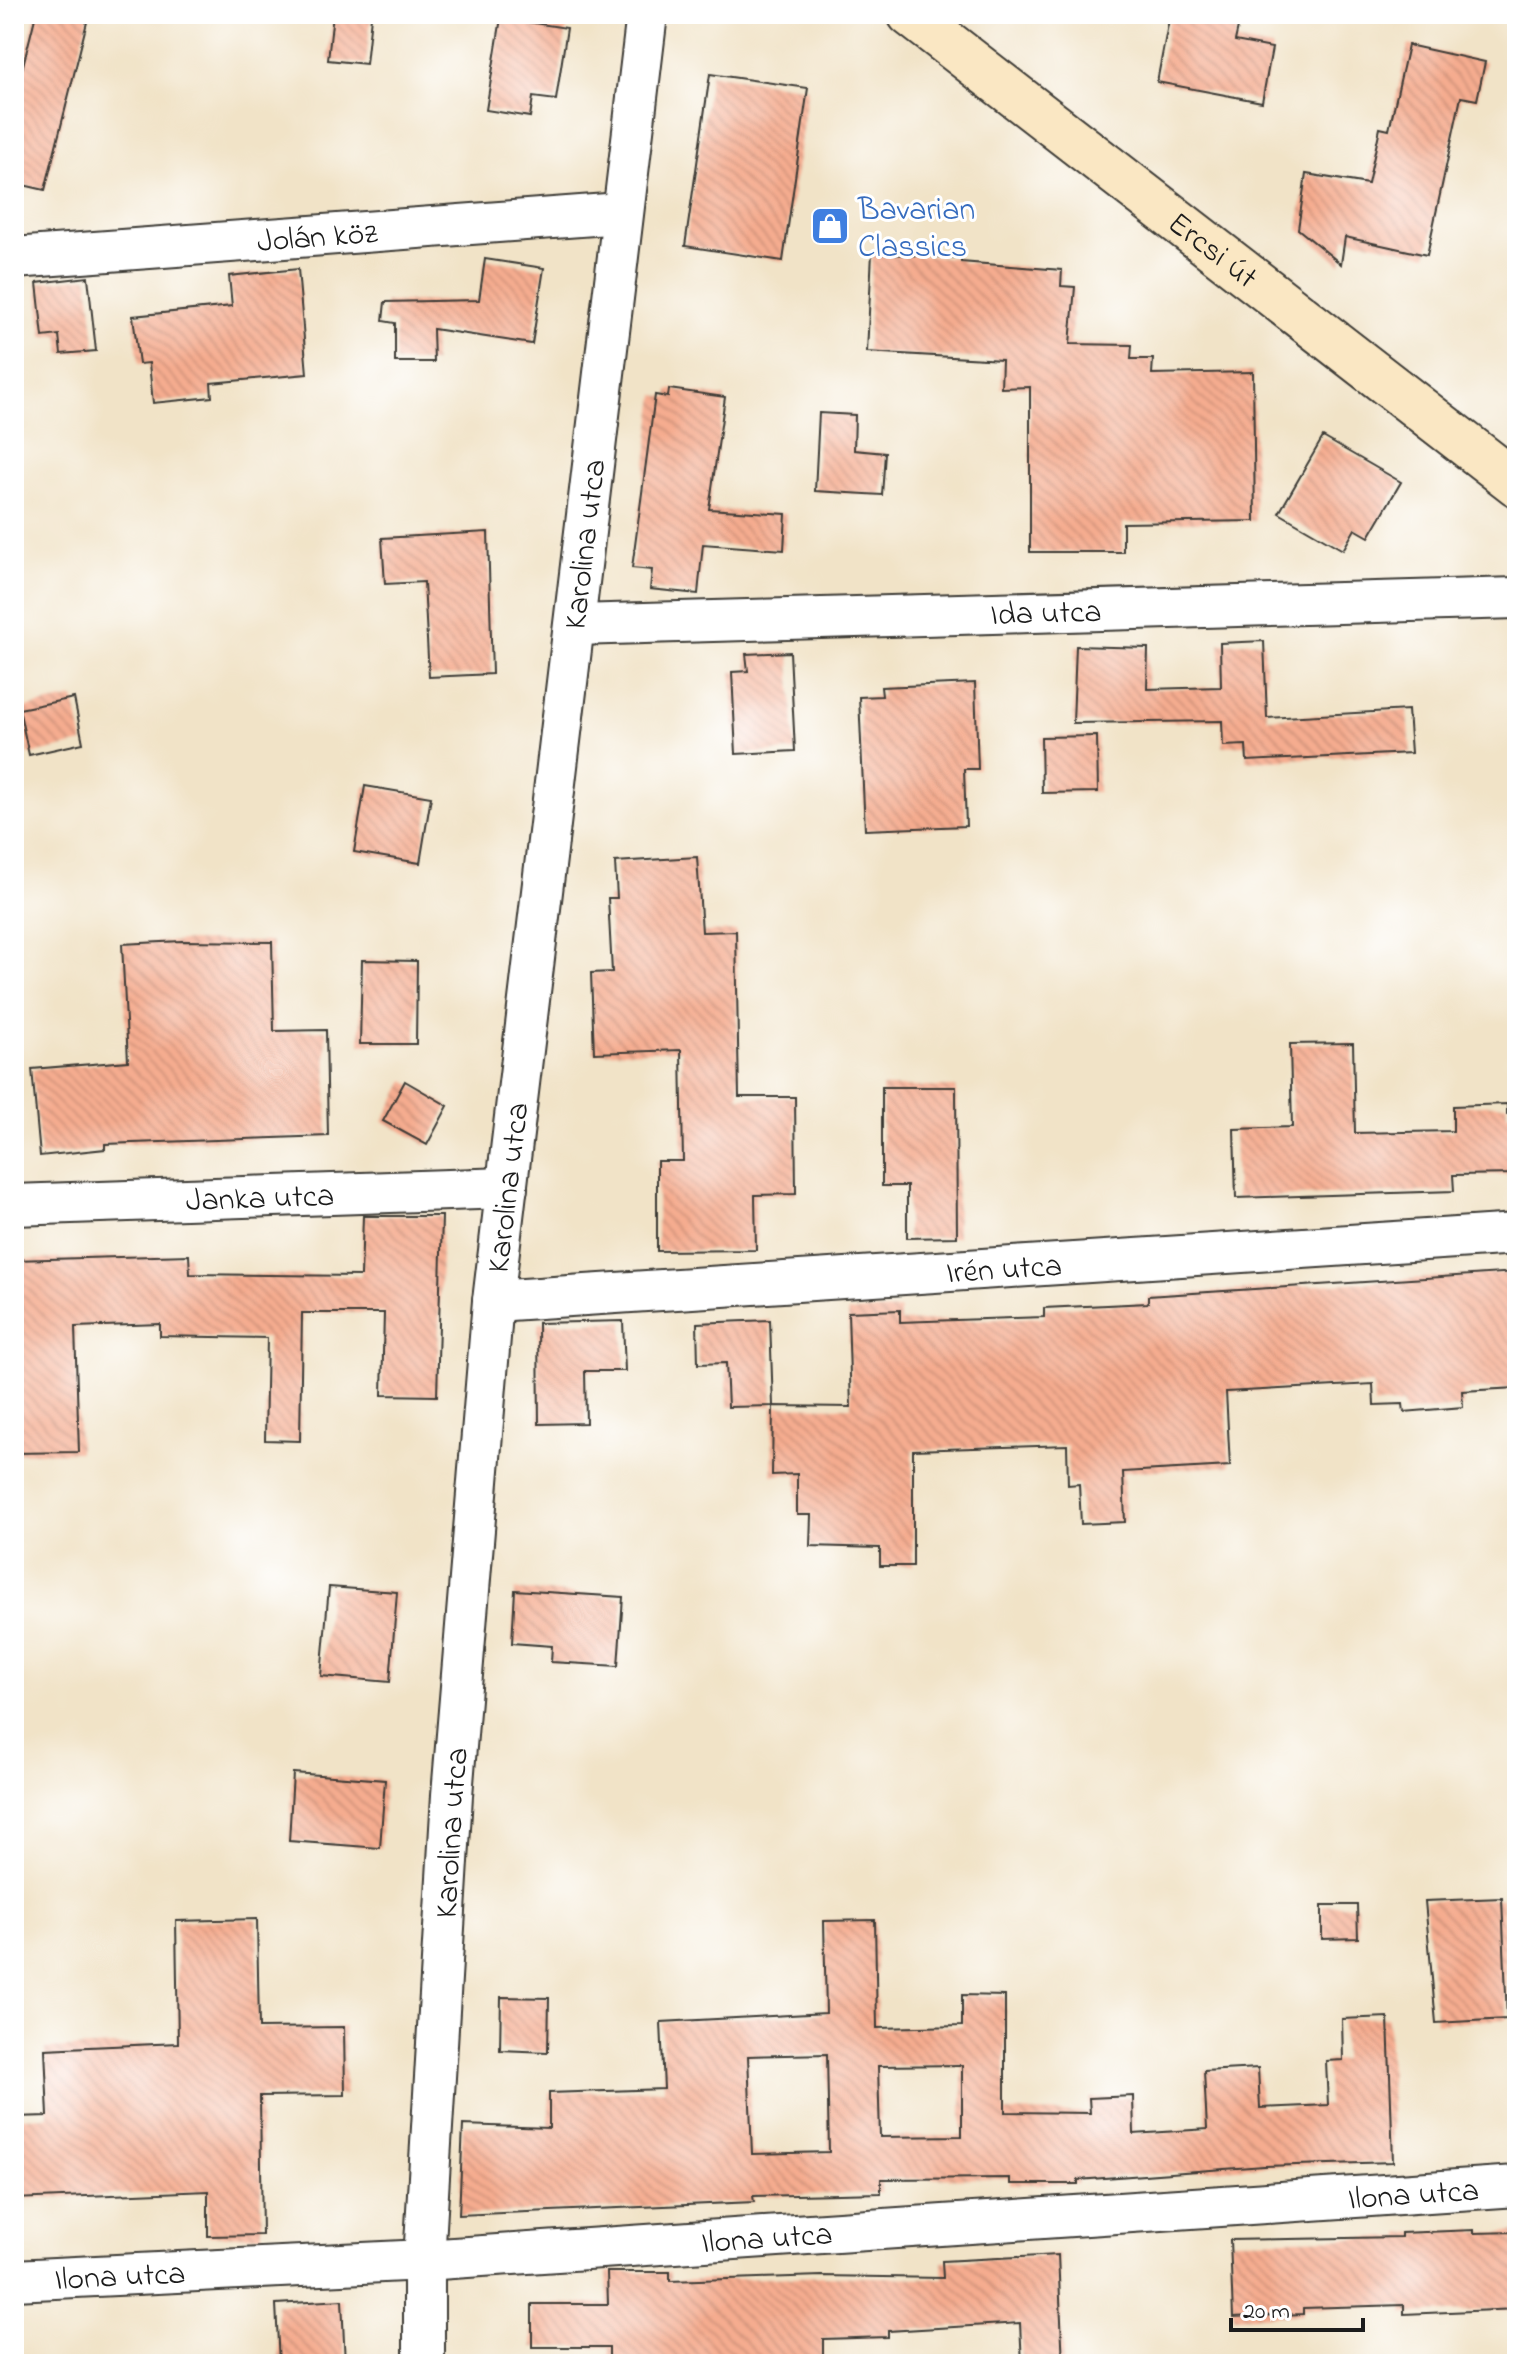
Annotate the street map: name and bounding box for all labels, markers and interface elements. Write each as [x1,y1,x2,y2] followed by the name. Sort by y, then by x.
[857,188,975,272] place label: Bavarian Classics
[1157,202,1267,302] street label: Ercsi út
[809,205,851,247] shop icon: Bavarian Classics
[255,211,380,267] street label: Jolán köz
[554,457,621,632] street label: Karolina utca
[990,590,1102,640] street label: Ida utca
[477,1100,544,1276] street label: Karolina utca
[185,1174,335,1226] street label: Janka utca
[945,1244,1064,1298] street label: Irén utca
[425,1746,483,1920] street label: Karolina utca
[1346,2169,1480,2224] street label: Ilona utca
[700,2212,834,2268] street label: Ilona utca
[53,2252,187,2305] street label: Ilona utca
[1231,2282,1363,2332] scale bar
[1243,2295,1290,2330] text: 20 m

